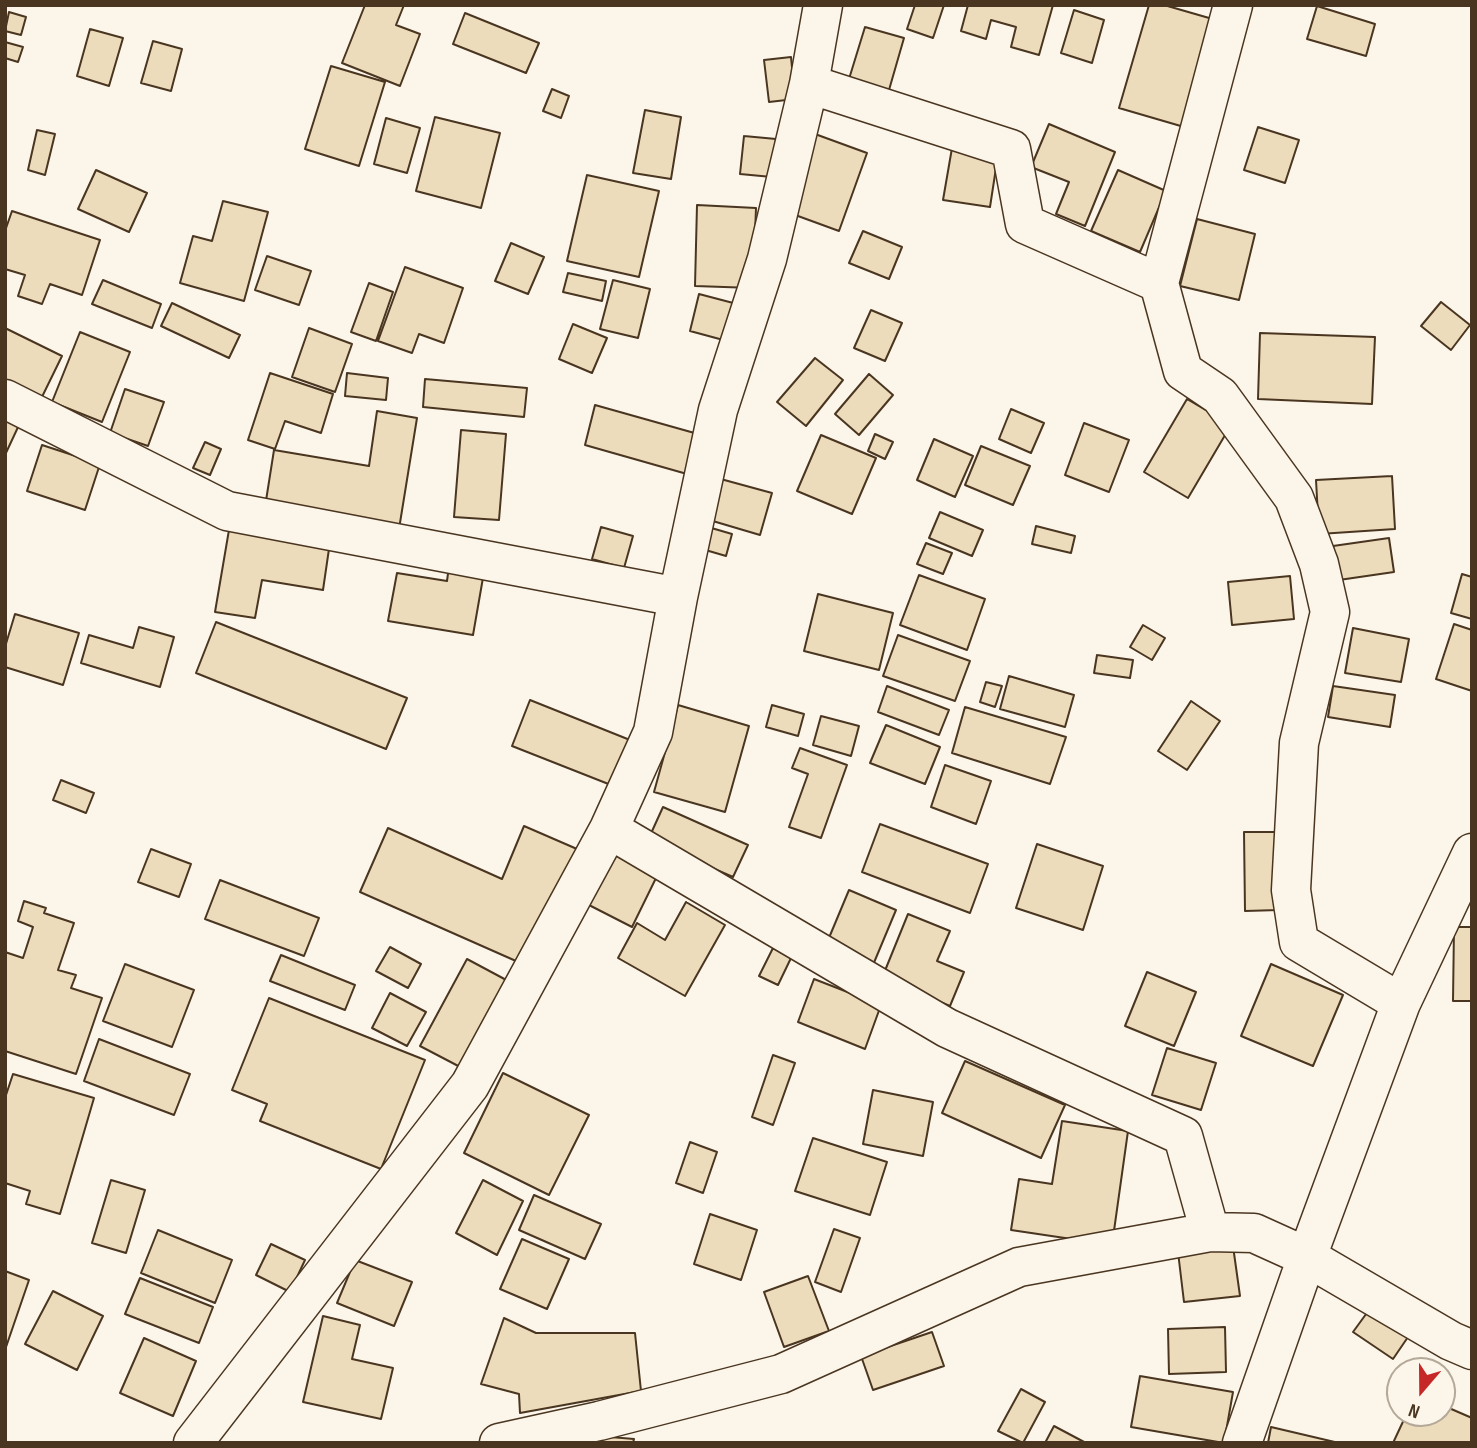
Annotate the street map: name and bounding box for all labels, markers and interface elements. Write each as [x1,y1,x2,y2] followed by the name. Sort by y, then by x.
[1386,1357,1456,1427] north arrow
[1406,1398,1423,1423] text: N

